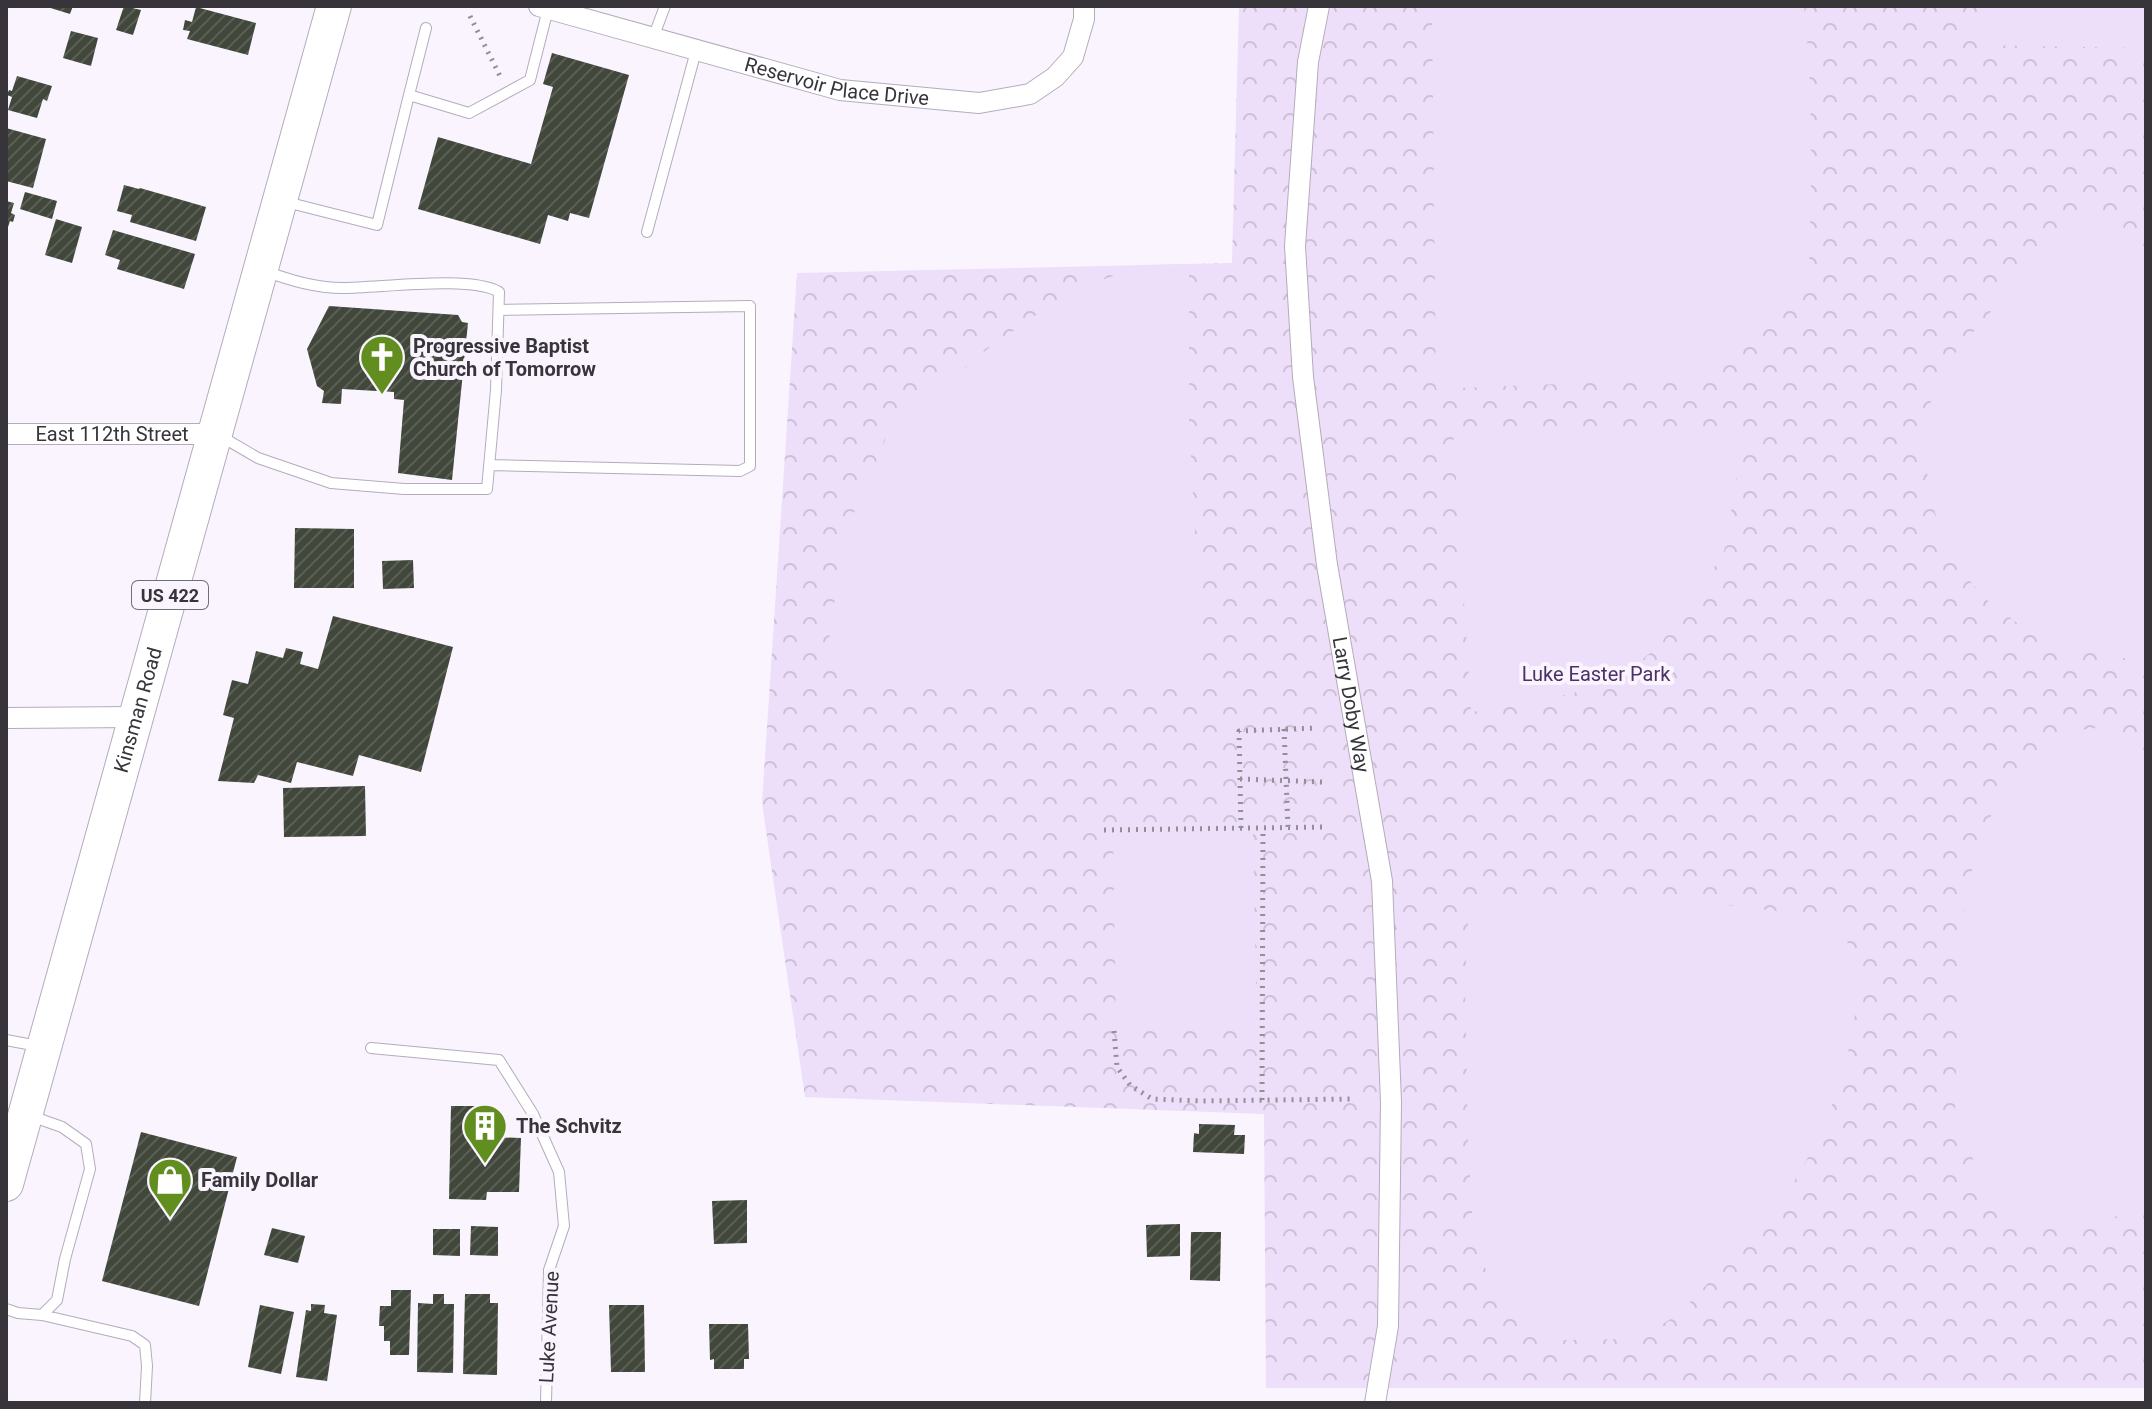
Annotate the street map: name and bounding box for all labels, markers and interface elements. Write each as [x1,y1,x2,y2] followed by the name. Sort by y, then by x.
[742,52,930,110] street label: Reservoir Place Drive
[358,333,406,396] church icon: Progressive Baptist Church of Tomorrow
[413,334,596,381] place label: Progressive Baptist Church of Tomorrow
[35,422,189,446] street label: East 112th Street
[132,581,208,609] road number: US 422
[1328,635,1375,775] street label: Larry Doby Way
[109,645,167,775] street label: Kinsman Road
[1522,662,1671,686] park label: Luke Easter Park
[461,1102,509,1165] building icon: The Schvitz
[516,1114,622,1138] place label: The Schvitz
[146,1156,194,1219] shop icon: Family Dollar
[201,1168,319,1192] place label: Family Dollar
[534,1270,564,1384] street label: Luke Avenue

